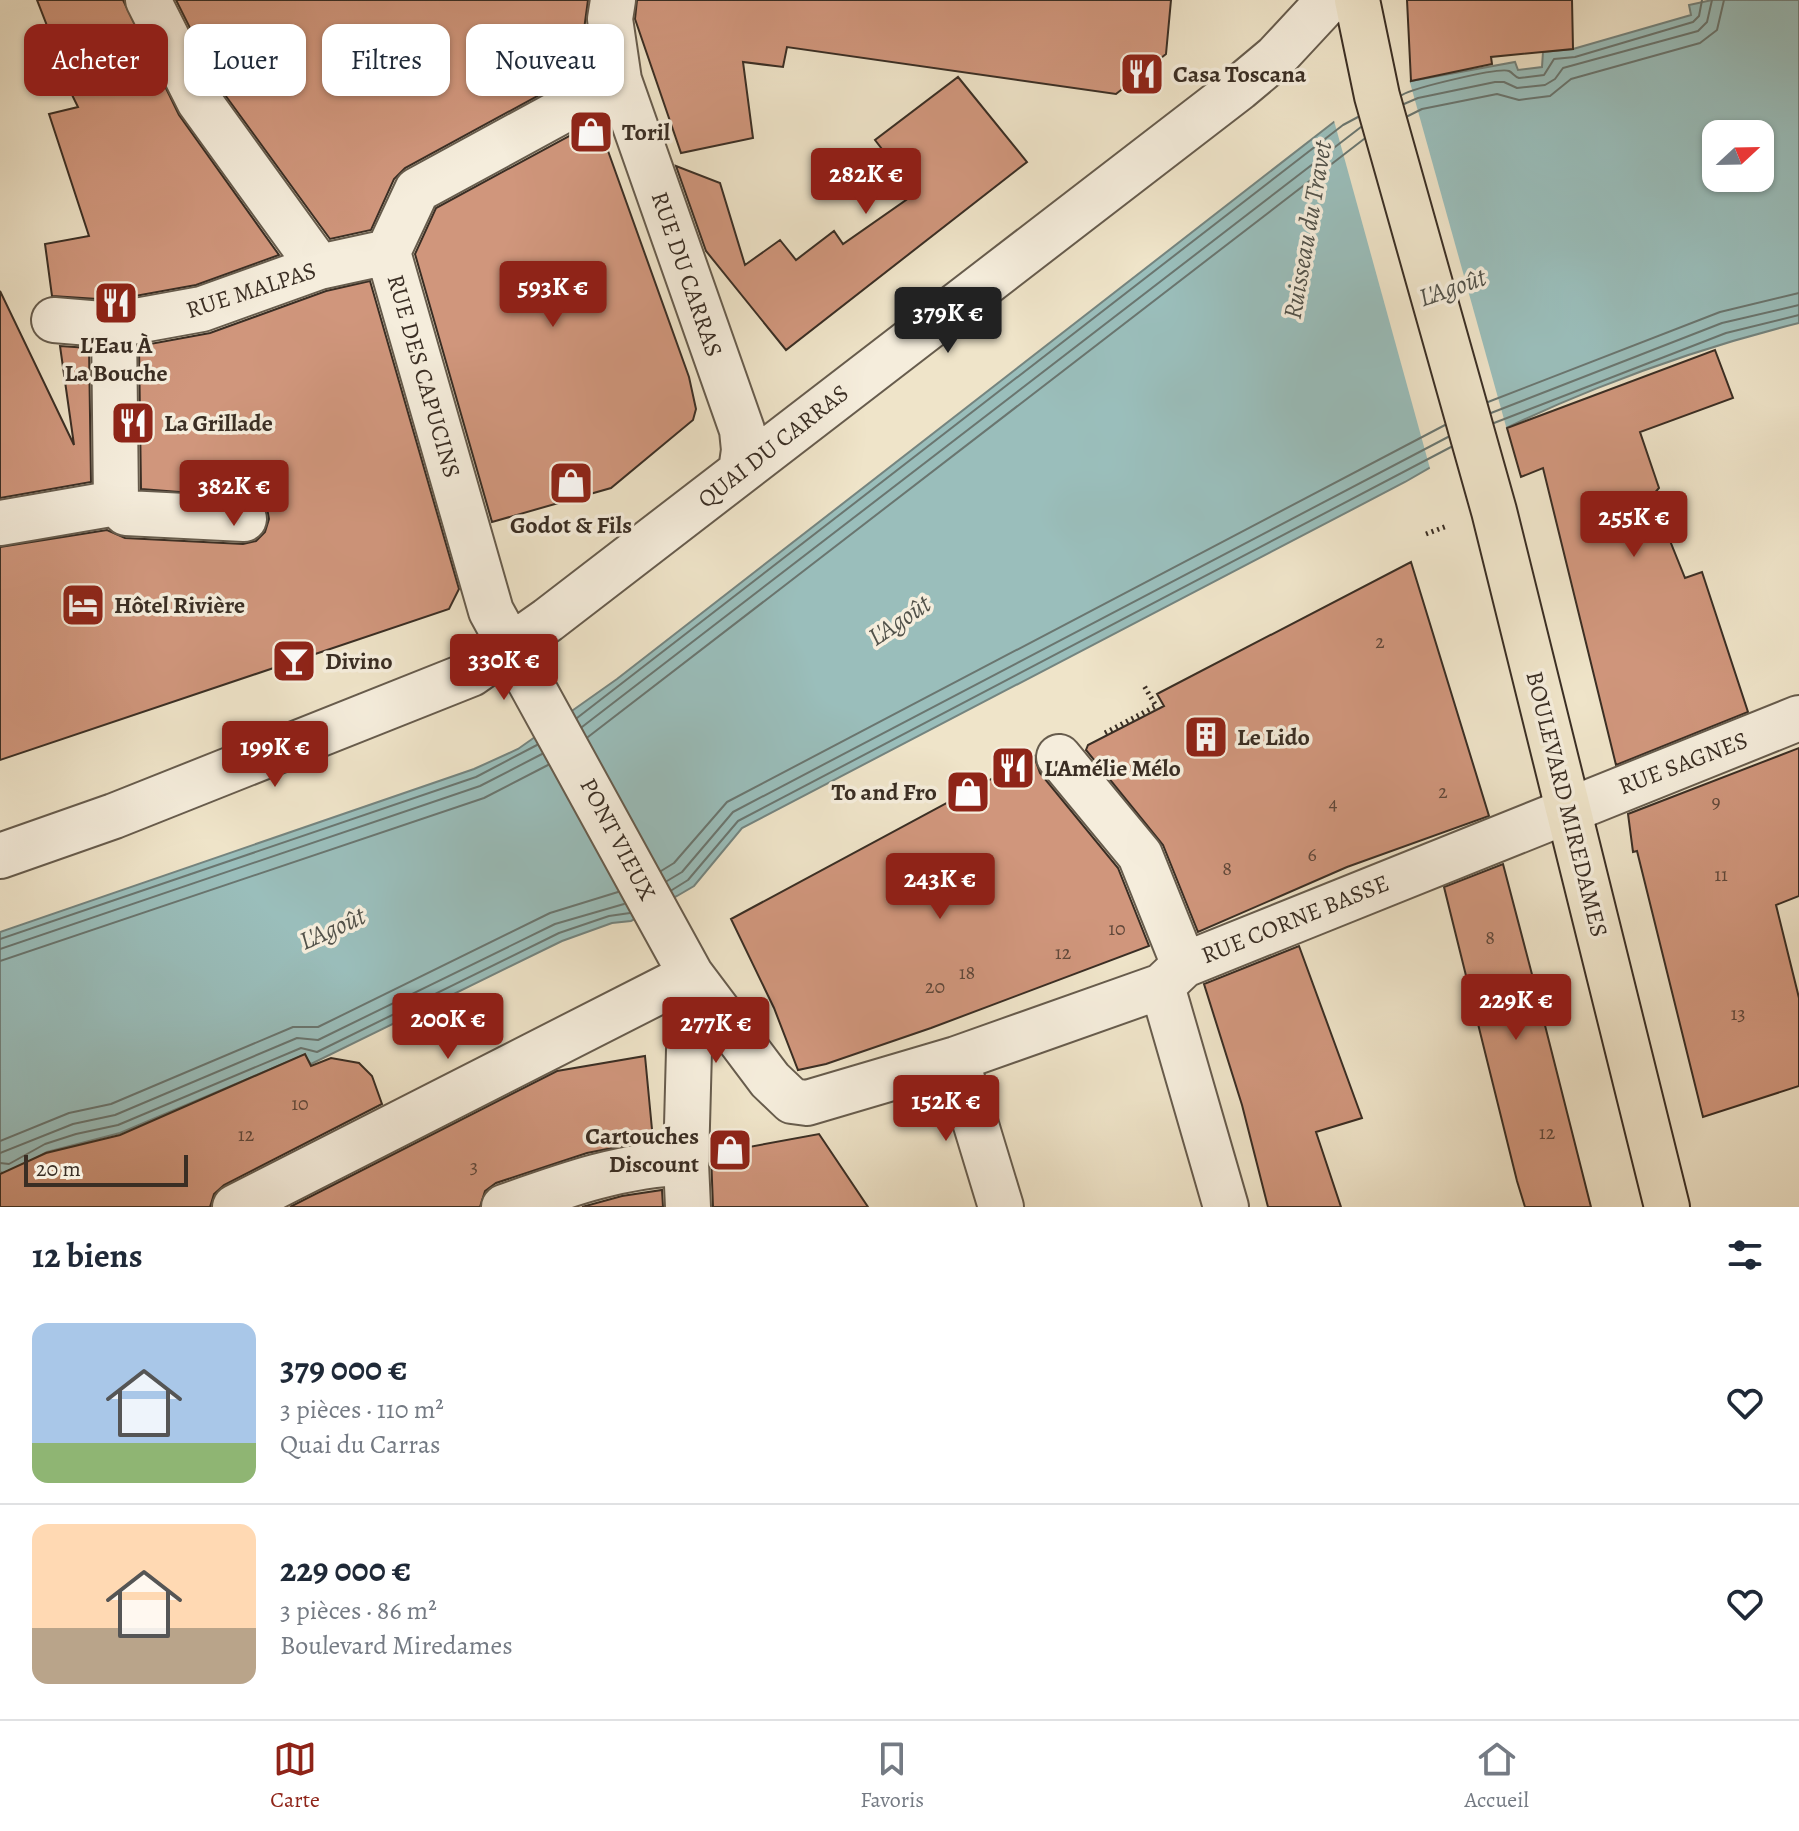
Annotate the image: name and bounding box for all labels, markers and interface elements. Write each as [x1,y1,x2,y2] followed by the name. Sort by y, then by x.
[24,24,168,96] chip: Acheter
[184,24,306,96] chip: Louer
[322,24,450,96] chip: Filtres
[466,24,624,96] chip: Nouveau
[1118,50,1166,98] restaurant icon: Casa Toscana
[1173,58,1307,90] place label: Casa Toscana
[567,108,615,156] shop icon: Toril
[622,116,671,148] place label: Toril
[1702,120,1774,192] north arrow
[1702,120,1774,192] map controls
[1275,137,1341,322] water label: Ruisseau du Travet
[801,148,931,216] pin: 282K €
[829,156,903,191] text: 282K €
[644,187,730,361] street label: RUE DU CARRAS
[182,254,320,326] street label: RUE MALPAS
[1414,259,1492,315] water label: L'Agoût
[488,261,618,329] pin: 593K €
[518,269,588,304] text: 593K €
[380,271,468,481] street label: RUE DES CAPUCINS
[92,279,140,327] restaurant icon: L'Eau À La Bouche
[883,287,1013,355] pin: 379K €
[913,295,983,330] text: 379K €
[64,329,168,389] place label: L'Eau À La Bouche
[691,377,855,515] street label: QUAI DU CARRAS
[109,399,157,447] restaurant icon: La Grillade
[164,407,273,439] place label: La Grillade
[547,459,595,507] shop icon: Godot & Fils
[169,460,299,528] pin: 382K €
[198,468,270,503] text: 382K €
[1569,491,1699,559] pin: 255K €
[1598,499,1670,534] text: 255K €
[510,509,632,541] place label: Godot & Fils
[59,581,107,629] hotel icon: Hôtel Rivière
[861,586,939,654] water label: L'Agoût
[114,589,245,621] place label: Hôtel Rivière
[1375,628,1385,655] house number: 2
[439,634,569,702] pin: 330K €
[270,637,318,685] bar icon: Divino
[468,642,540,677] text: 330K €
[325,645,393,677] place label: Divino
[1518,668,1616,940] street label: BOULEVARD MIREDAMES
[1182,713,1230,761] building icon: Le Lido
[210,721,340,789] pin: 199K €
[1237,721,1310,753] place label: Le Lido
[1614,724,1752,802] street label: RUE SAGNES
[240,729,310,764] text: 199K €
[989,744,1037,792] restaurant icon: L'Amélie Mélo
[1044,752,1181,784] place label: L'Amélie Mélo
[944,768,992,816] shop icon: To and Fro
[572,772,664,906] street label: PONT VIEUX
[832,776,937,808] place label: To and Fro
[1438,778,1448,805] house number: 2
[1711,788,1721,815] house number: 9
[1328,790,1338,817] house number: 4
[1307,841,1317,868] house number: 6
[875,853,1005,921] pin: 243K €
[1222,855,1232,882] house number: 8
[904,861,976,896] text: 243K €
[1714,861,1728,888] house number: 11
[1196,867,1394,971] street label: RUE CORNE BASSE
[294,898,372,958] water label: L'Agoût
[1108,915,1126,942] house number: 10
[1485,924,1495,951] house number: 8
[1055,939,1072,966] house number: 12
[959,959,975,986] house number: 18
[925,973,945,1000] house number: 20
[1451,974,1581,1042] pin: 229K €
[1479,982,1553,1017] text: 229K €
[383,993,513,1061] pin: 200K €
[651,997,781,1065] pin: 277K €
[1730,1000,1746,1027] house number: 13
[410,1001,486,1036] text: 200K €
[680,1005,752,1040] text: 277K €
[881,1075,1011,1143] pin: 152K €
[911,1083,981,1118] text: 152K €
[291,1090,309,1117] house number: 10
[1539,1119,1556,1146] house number: 12
[585,1120,699,1180] place label: Cartouches Discount
[238,1121,255,1148] house number: 12
[706,1126,754,1174] shop icon: Cartouches Discount
[24,1151,188,1187] scale bar
[470,1153,478,1180] house number: 3
[36,1154,81,1184] text: 20 m
[32,1232,143,1279] text: 12 biens
[1723,1233,1767,1277] icon: filters
[280,1345,408,1392] text: 379 000 €
[96,1355,192,1451] icon: home
[1723,1381,1767,1425] icon: heart
[280,1392,444,1427] text: 3 pièces · 110 m²
[280,1427,441,1462] text: Quai du Carras
[280,1546,411,1593] text: 229 000 €
[96,1556,192,1652] icon: home
[1723,1582,1767,1626] icon: heart
[280,1593,437,1628] text: 3 pièces · 86 m²
[280,1628,513,1663] text: Boulevard Miredames
[270,1737,320,1815] tab: Carte
[860,1737,924,1815] tab: Favoris
[1465,1737,1529,1815] tab: Accueil

